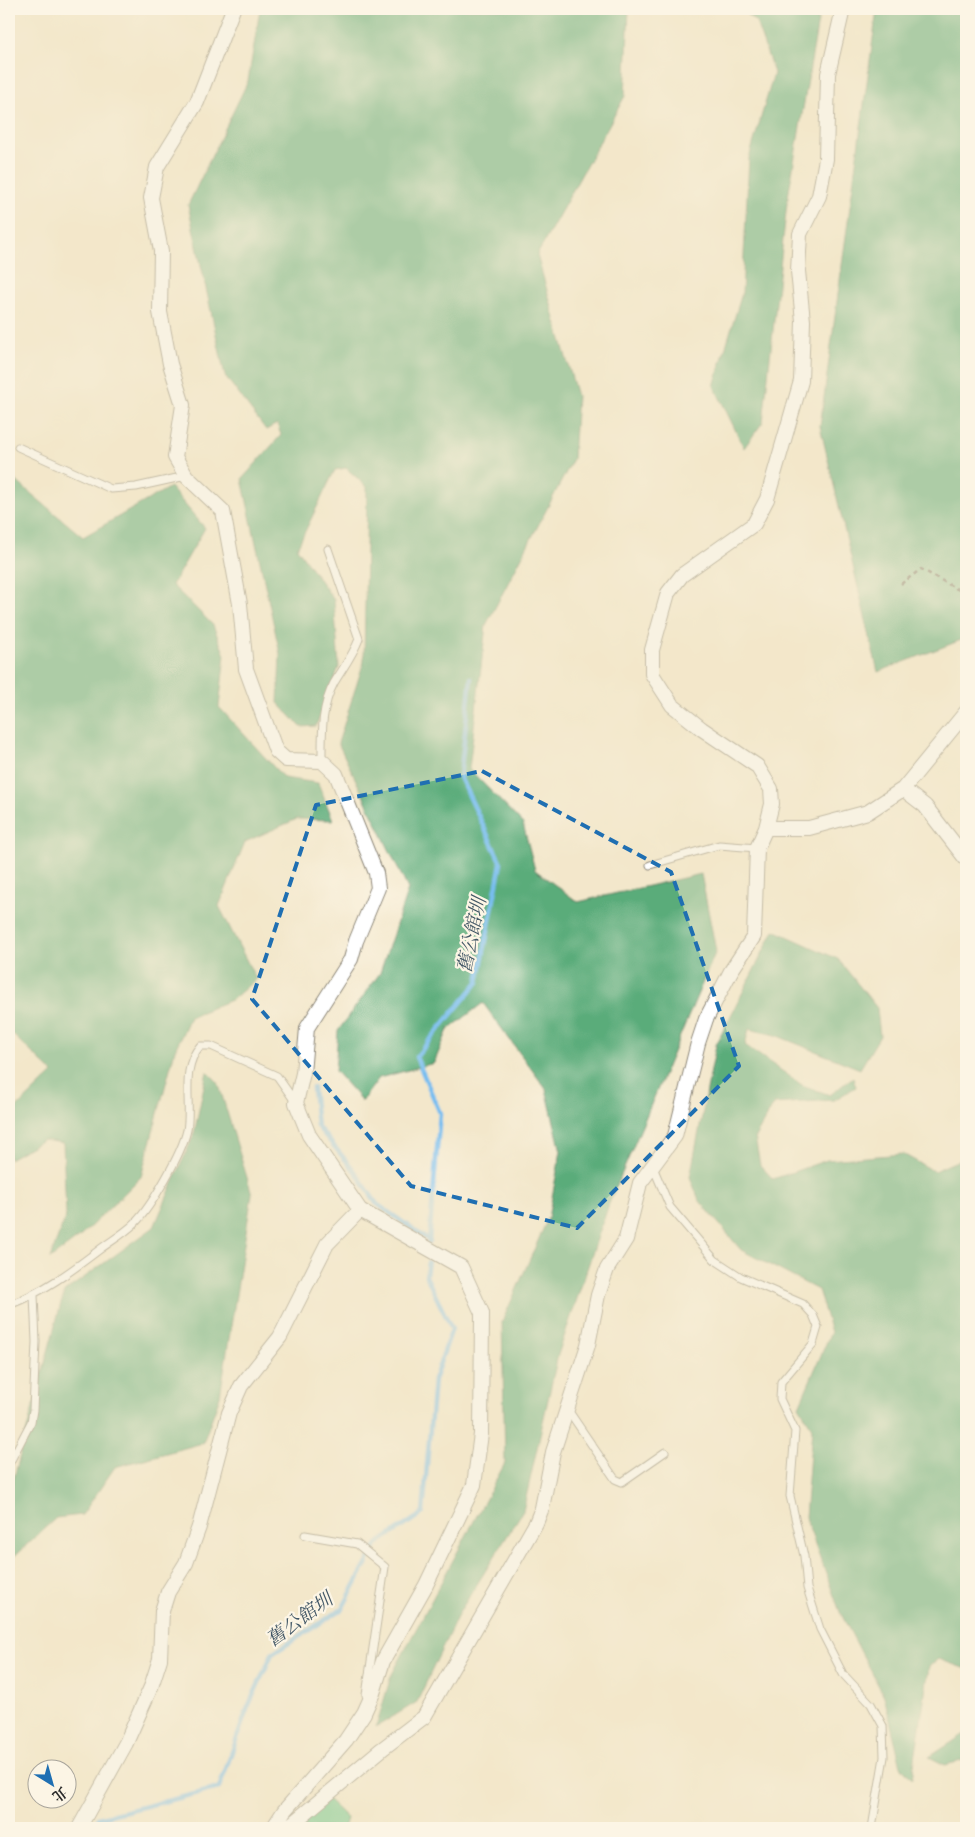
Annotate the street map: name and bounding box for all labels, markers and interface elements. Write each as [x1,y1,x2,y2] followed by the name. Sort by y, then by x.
[451,892,493,975] water label: 舊公館圳
[261,1585,340,1653] water label: 舊公館圳
[28,1760,78,1810] north arrow
[48,1782,71,1806] text: 北

